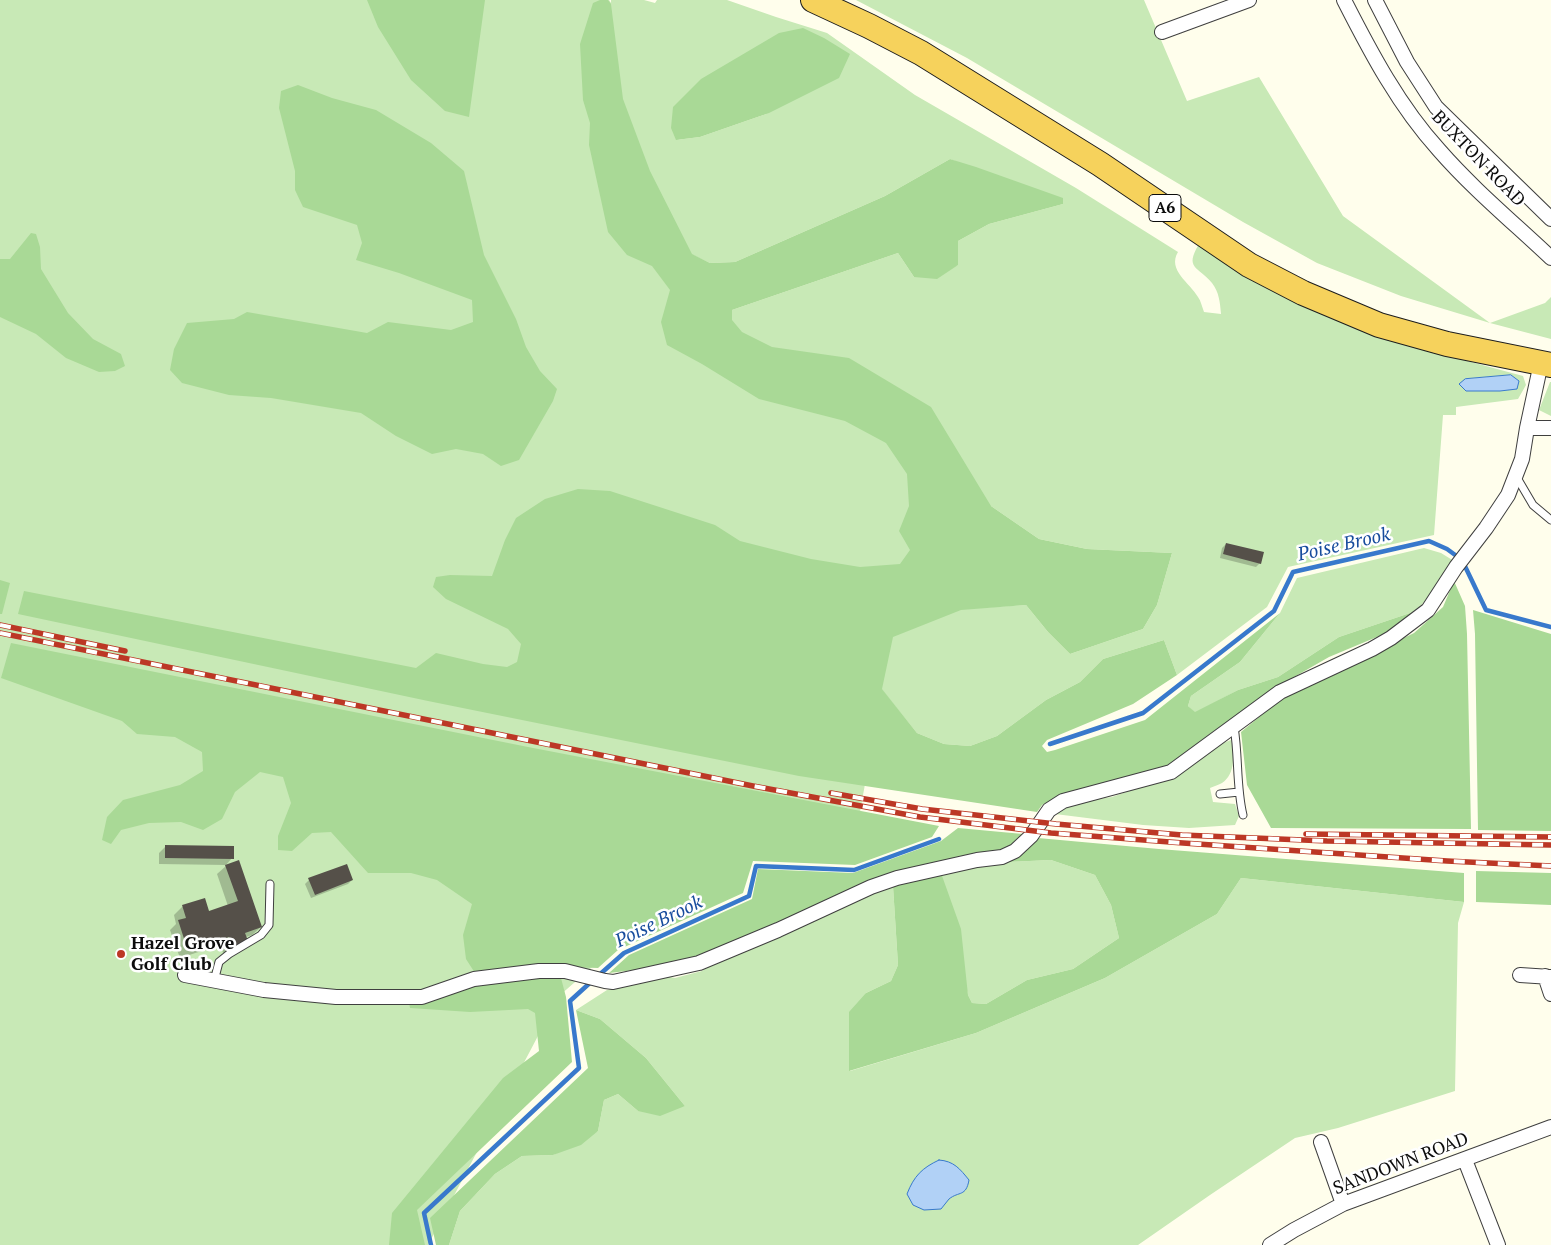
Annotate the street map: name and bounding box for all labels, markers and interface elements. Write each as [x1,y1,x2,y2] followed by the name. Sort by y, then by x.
[1427,107,1529,211] street label: BUXTON ROAD
[1149,194,1181,222] road number: A6
[1295,523,1393,567] water label: Poise Brook
[612,891,706,953] water label: Poise Brook
[131,933,234,976] place label: Hazel Grove Golf Club
[115,948,127,960] marker: Hazel Grove Golf Club
[1330,1128,1472,1200] street label: SANDOWN ROAD

